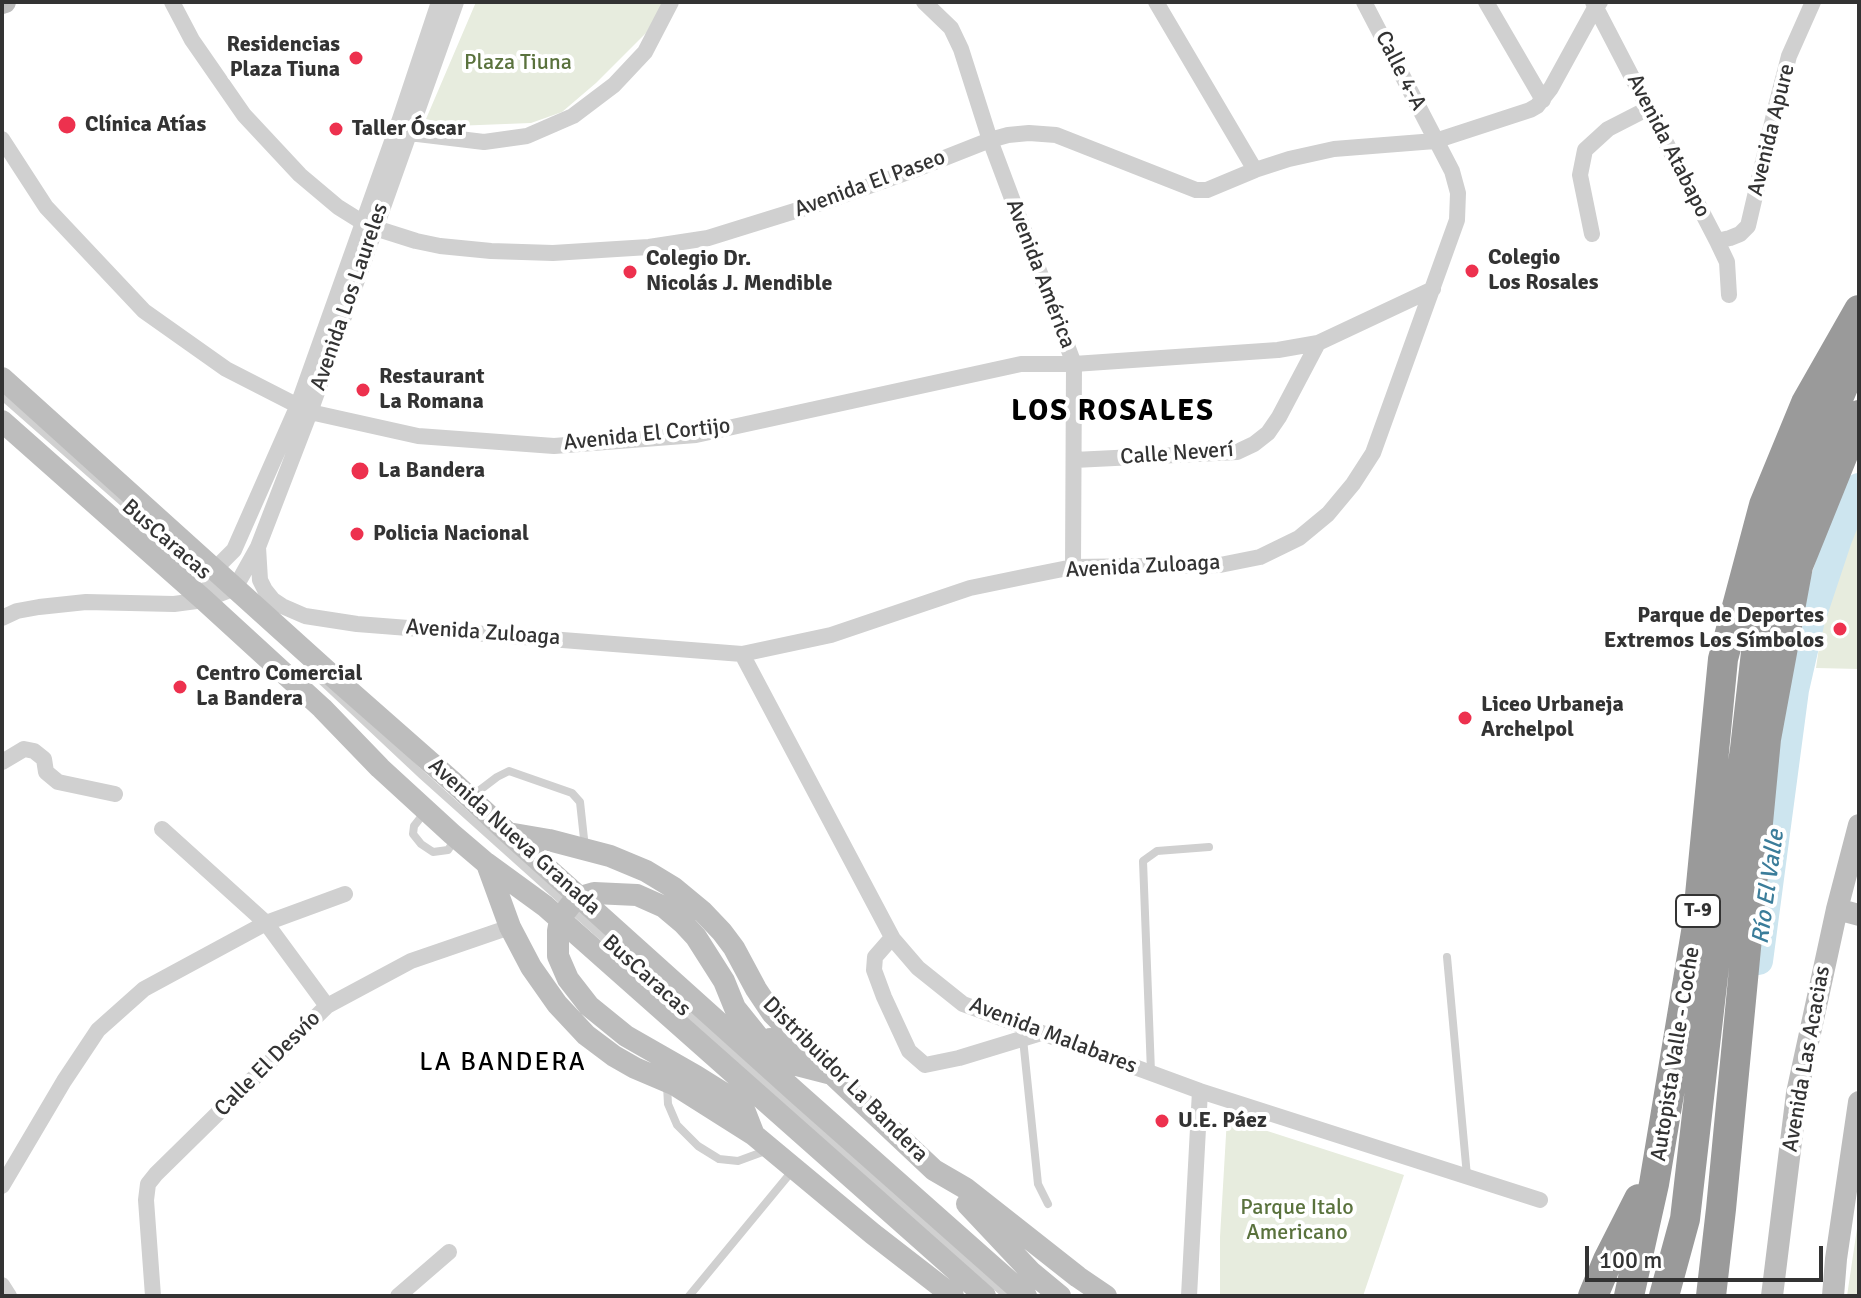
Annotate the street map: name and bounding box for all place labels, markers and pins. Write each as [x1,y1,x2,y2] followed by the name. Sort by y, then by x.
[226,32,340,84] place label: Residencias Plaza Tiuna
[347,49,365,67] marker: Residencias Plaza Tiuna
[85,112,206,138] place label: Clínica Atías
[56,114,78,136] marker: Clínica Atías
[352,116,466,142] place label: Taller Óscar
[327,120,345,138] marker: Taller Óscar
[1488,245,1598,296] place label: Colegio Los Rosales
[646,246,832,298] place label: Colegio Dr. Nicolás J. Mendible
[1463,262,1481,280] marker: Colegio Los Rosales
[621,263,639,281] marker: Colegio Dr. Nicolás J. Mendible
[379,364,485,416] place label: Restaurant La Romana
[354,381,372,399] marker: Restaurant La Romana
[378,458,485,484] place label: La Bandera
[349,460,371,482] marker: La Bandera
[373,521,529,547] place label: Policia Nacional
[348,525,366,543] marker: Policia Nacional
[1604,603,1824,654] place label: Parque de Deportes Extremos Los Símbolos
[1831,620,1849,638] marker: Parque de Deportes Extremos Los Símbolos
[196,661,362,712] place label: Centro Comercial La Bandera
[171,678,189,696] marker: Centro Comercial La Bandera
[1481,692,1624,744] place label: Liceo Urbaneja Archelpol
[1456,709,1474,727] marker: Liceo Urbaneja Archelpol
[1178,1108,1267,1134] place label: U.E. Páez
[1153,1112,1171,1130] marker: U.E. Páez

